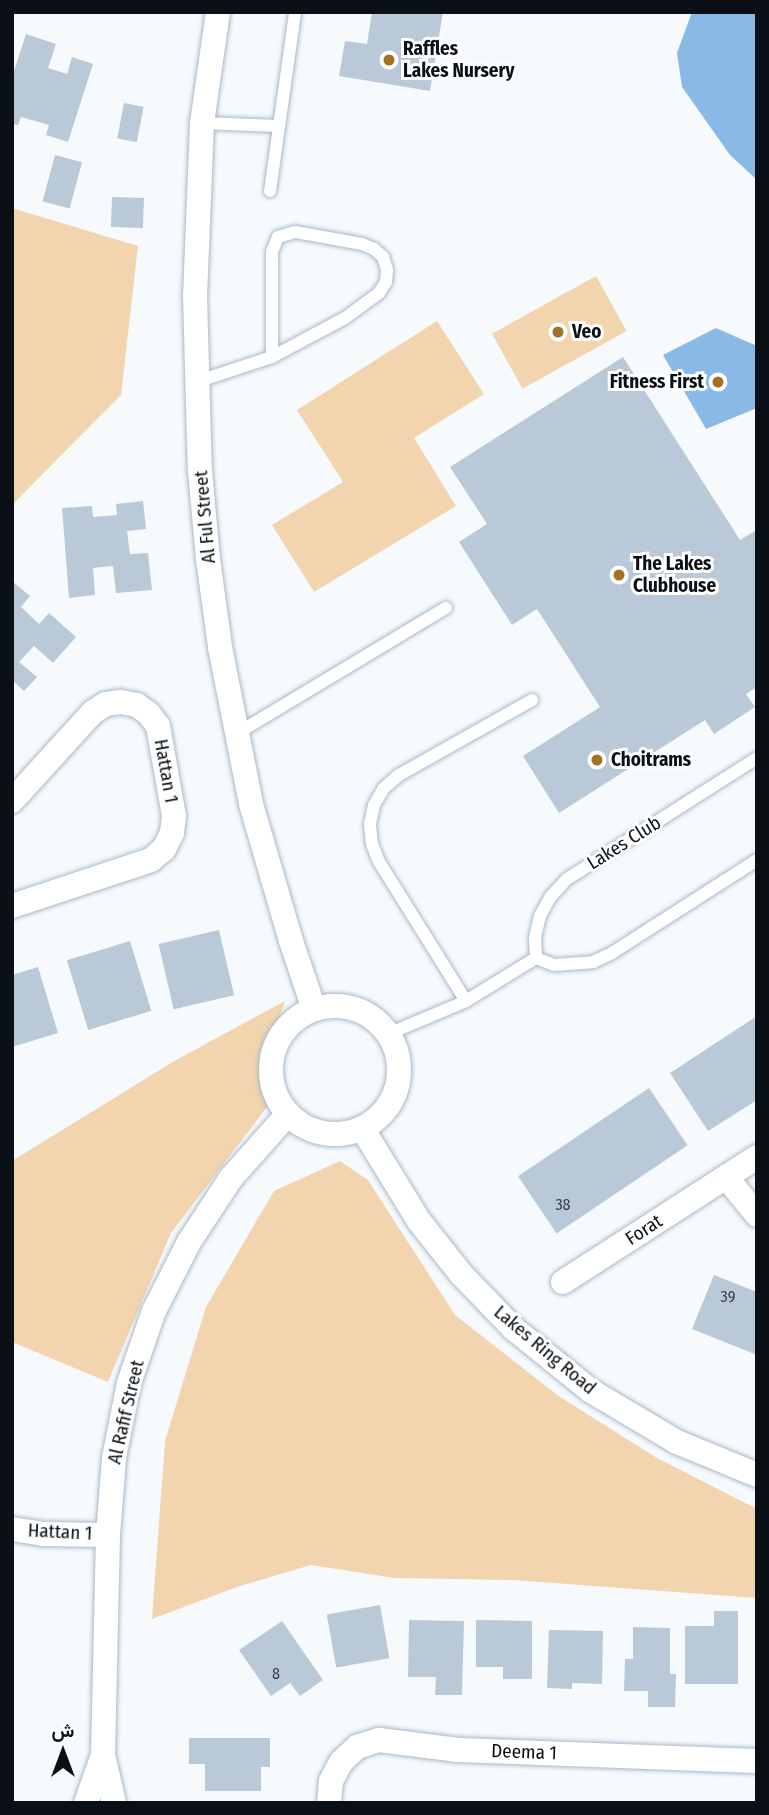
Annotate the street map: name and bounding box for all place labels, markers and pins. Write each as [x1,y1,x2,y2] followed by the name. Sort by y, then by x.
[403,38,514,82] place label: Raffles Lakes Nursery
[381,52,397,68] marker: Raffles Lakes Nursery
[572,321,601,343] place label: Veo
[550,324,566,340] marker: Veo
[610,371,704,393] place label: Fitness First
[710,374,726,390] marker: Fitness First
[633,553,716,597] place label: The Lakes Clubhouse
[611,567,627,583] marker: The Lakes Clubhouse
[611,749,691,771] place label: Choitrams
[589,752,605,768] marker: Choitrams

